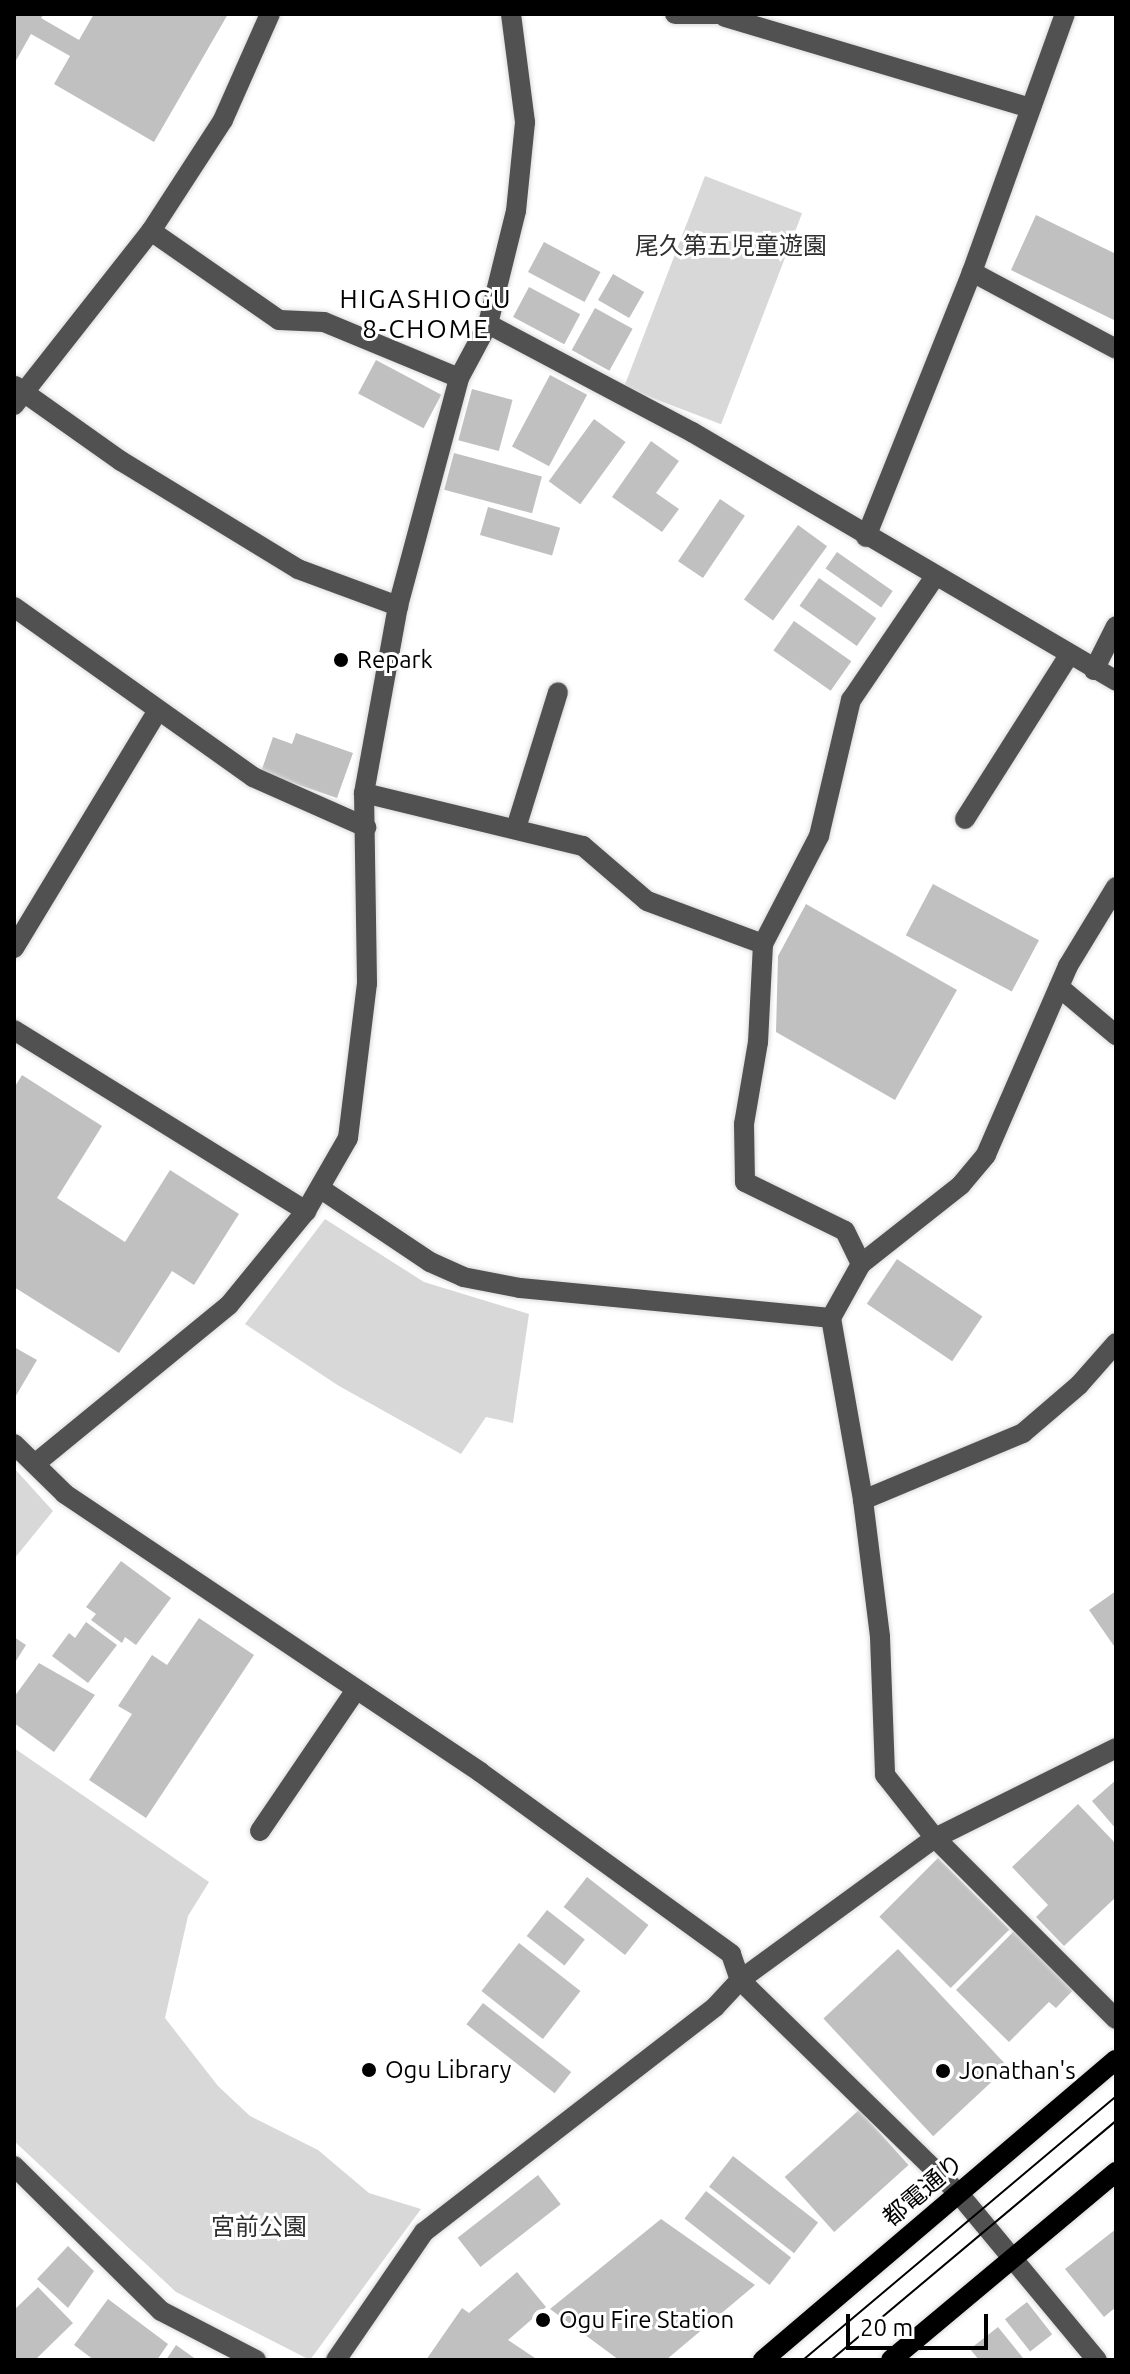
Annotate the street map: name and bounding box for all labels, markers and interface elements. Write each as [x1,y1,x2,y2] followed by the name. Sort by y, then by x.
[635,232,827,260] park label: 尾久第五児童遊園
[340,283,512,344] district label: HIGASHIOGU 8-CHOME
[357,646,433,674] place label: Repark
[332,651,350,669] marker: Repark
[385,2056,511,2084] place label: Ogu Library
[959,2057,1076,2085] place label: Jonathan's
[360,2061,378,2079] marker: Ogu Library
[934,2062,952,2080] marker: Jonathan's
[877,2148,969,2232] street label: 都電通り
[211,2213,307,2241] park label: 宮前公園
[850,2298,992,2348] scale bar
[559,2306,734,2334] place label: Ogu Fire Station
[534,2311,552,2329] marker: Ogu Fire Station
[860,2314,913,2341] text: 20 m

